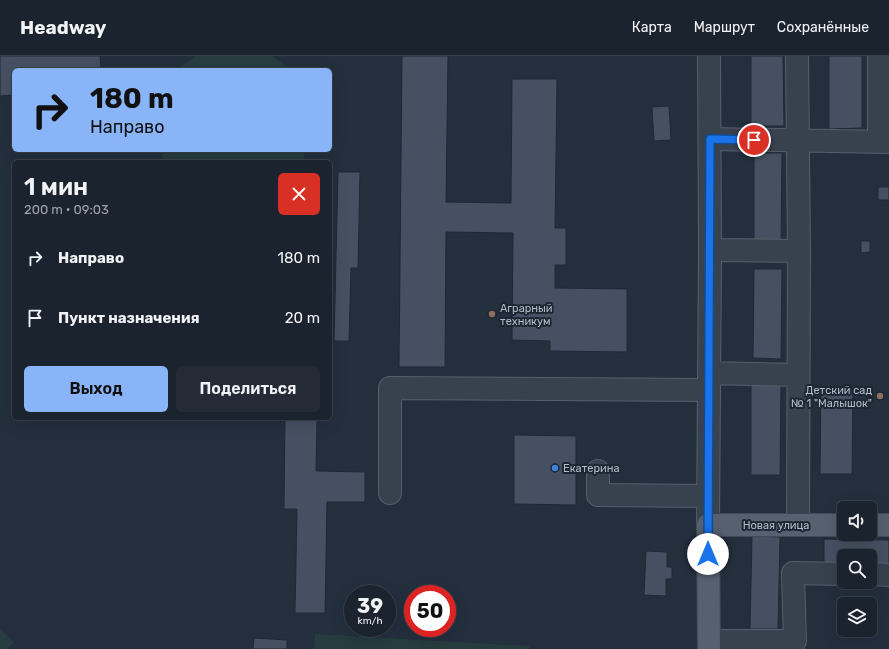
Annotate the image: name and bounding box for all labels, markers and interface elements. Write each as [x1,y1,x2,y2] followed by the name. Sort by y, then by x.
[20,16,106,39] text: Headway
[632,19,672,36] text: Карта
[694,19,755,36] text: Маршрут
[777,19,869,36] text: Сохранённые
[90,82,174,115] text: 180 m
[24,84,76,136] icon: right
[90,116,165,138] text: Направо
[737,123,771,157] pin
[743,129,765,151] icon: arrive
[24,173,88,201] text: 1 мин
[278,173,320,215] button: close
[24,202,109,217] text: 200 m · 09:03
[24,247,46,269] icon: right
[58,249,124,267] text: Направо
[278,249,320,267] text: 180 m
[500,302,552,328] place label: Аграрный техникум
[24,307,46,329] icon: arrive
[58,309,200,327] text: Пункт назначения
[285,309,320,327] text: 20 m
[487,309,497,319] marker: Аграрный техникум
[24,366,168,412] button: Выход
[176,366,320,412] button: Поделиться
[791,384,872,410] place label: Детский сад № 1 "Малышок"
[875,391,885,401] marker: Детский сад № 1 "Малышок"
[563,462,619,475] place label: Екатерина
[550,463,560,473] marker: Екатерина
[837,501,877,637] map controls
[837,501,877,541] button: sound
[743,519,809,532] street label: Новая улица
[687,533,729,575] position arrow
[837,549,877,589] button: search
[404,585,456,637] speed limit sign: 50
[357,594,383,618] text: 39
[837,597,877,637] button: layers
[358,615,382,627] text: km/h

